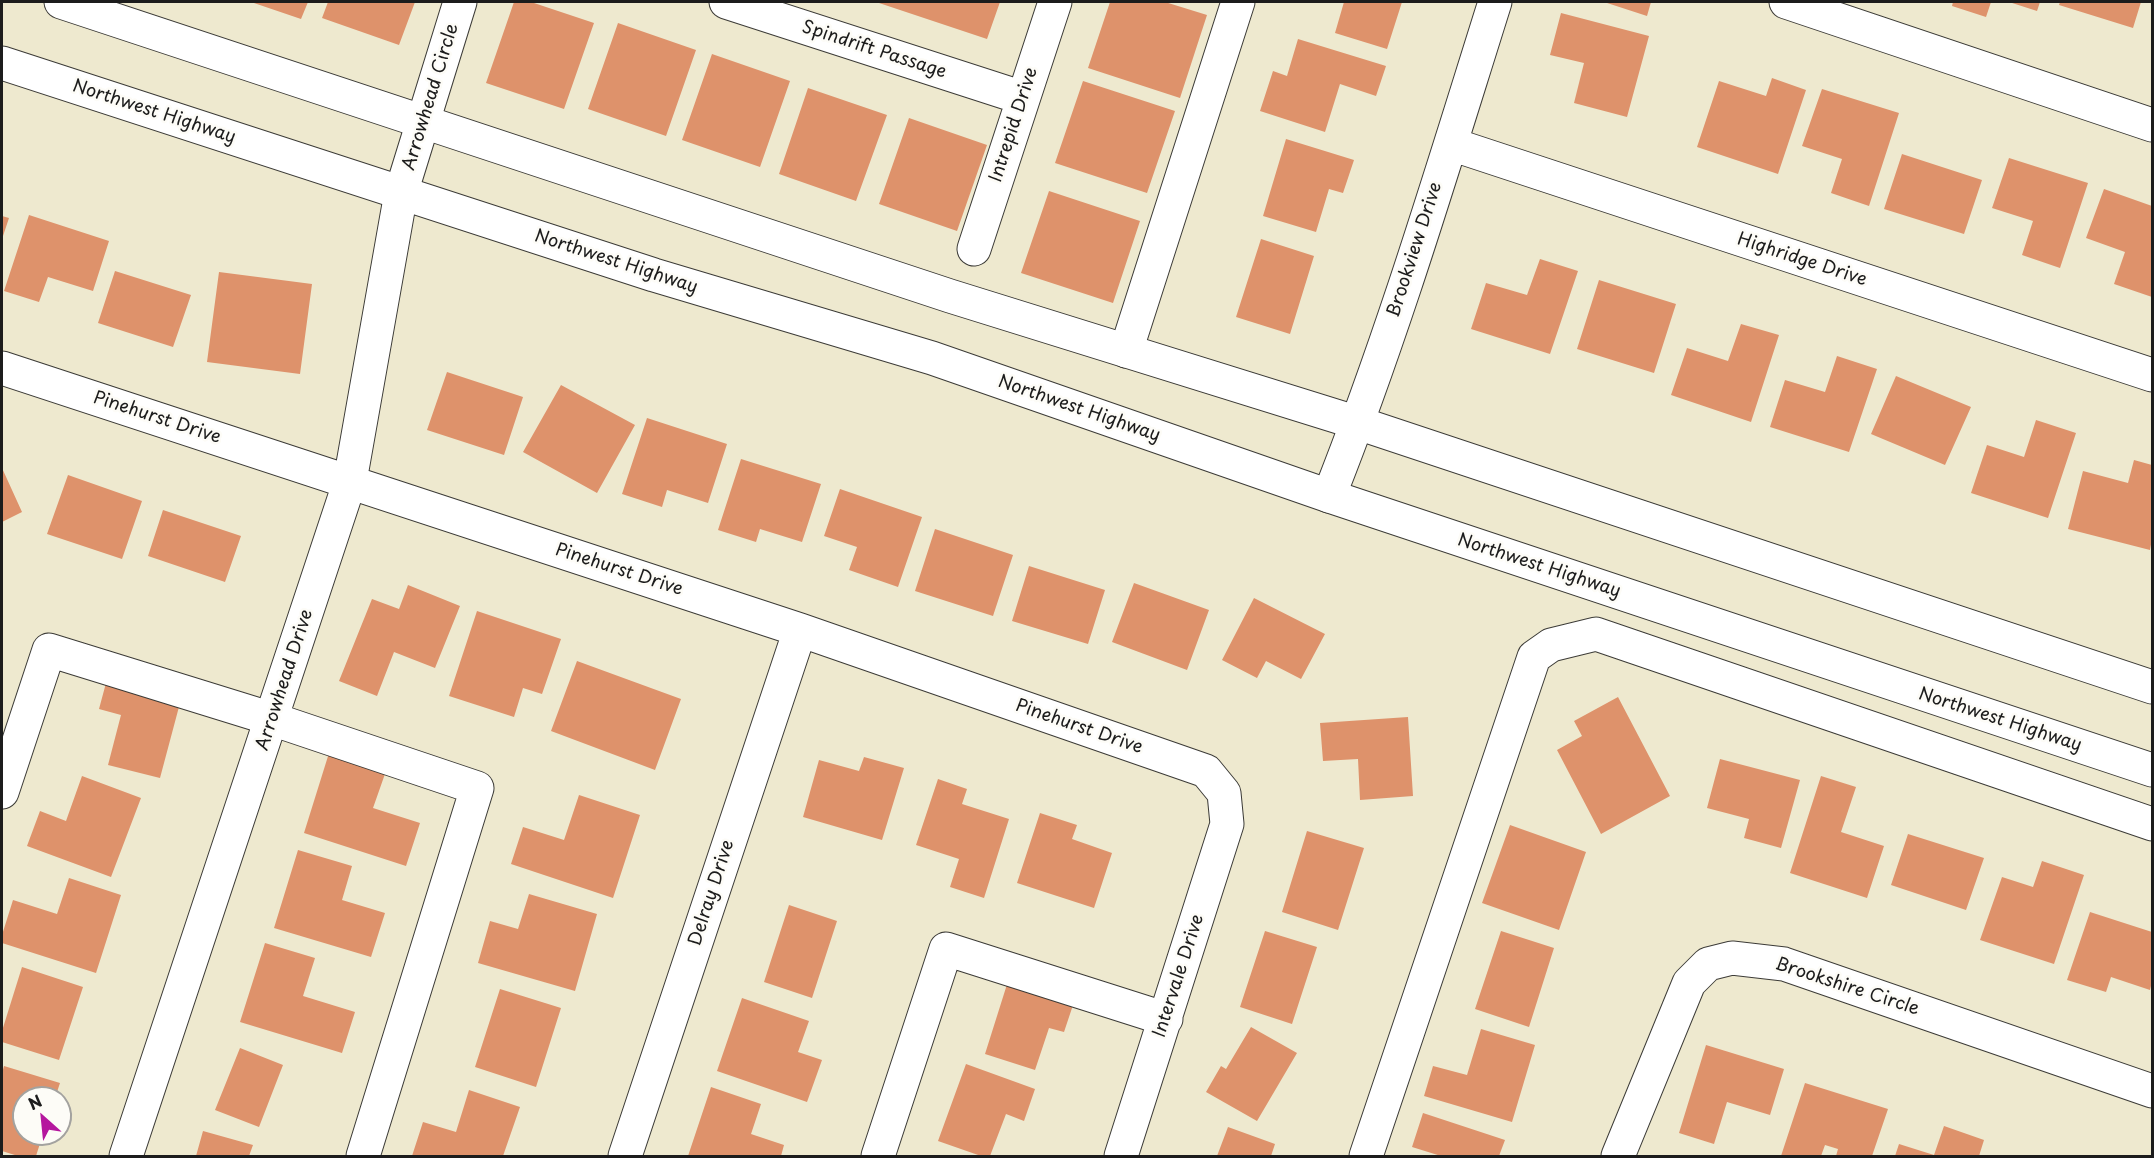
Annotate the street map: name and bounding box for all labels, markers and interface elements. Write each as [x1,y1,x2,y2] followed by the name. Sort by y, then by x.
[799,16,949,84] street label: Spindrift Passage
[398,21,464,173] street label: Arrowhead Circle
[985,65,1043,185] street label: Intrepid Drive
[70,75,238,149] street label: Northwest Highway
[1383,180,1447,320] street label: Brookview Drive
[532,225,700,299] street label: Northwest Highway
[1734,229,1870,291] street label: Highridge Drive
[995,371,1163,447] street label: Northwest Highway
[90,387,224,449] street label: Pinehurst Drive
[1455,529,1623,603] street label: Northwest Highway
[552,539,686,601] street label: Pinehurst Drive
[252,607,318,753] street label: Arrowhead Drive
[1916,683,2084,757] street label: Northwest Highway
[1013,695,1145,759] street label: Pinehurst Drive
[685,837,739,949] street label: Delray Drive
[1149,912,1209,1040] street label: Intervale Drive
[1772,953,1922,1021] street label: Brookshire Circle
[12,1086,72,1146] north arrow
[24,1088,46,1115] text: N

